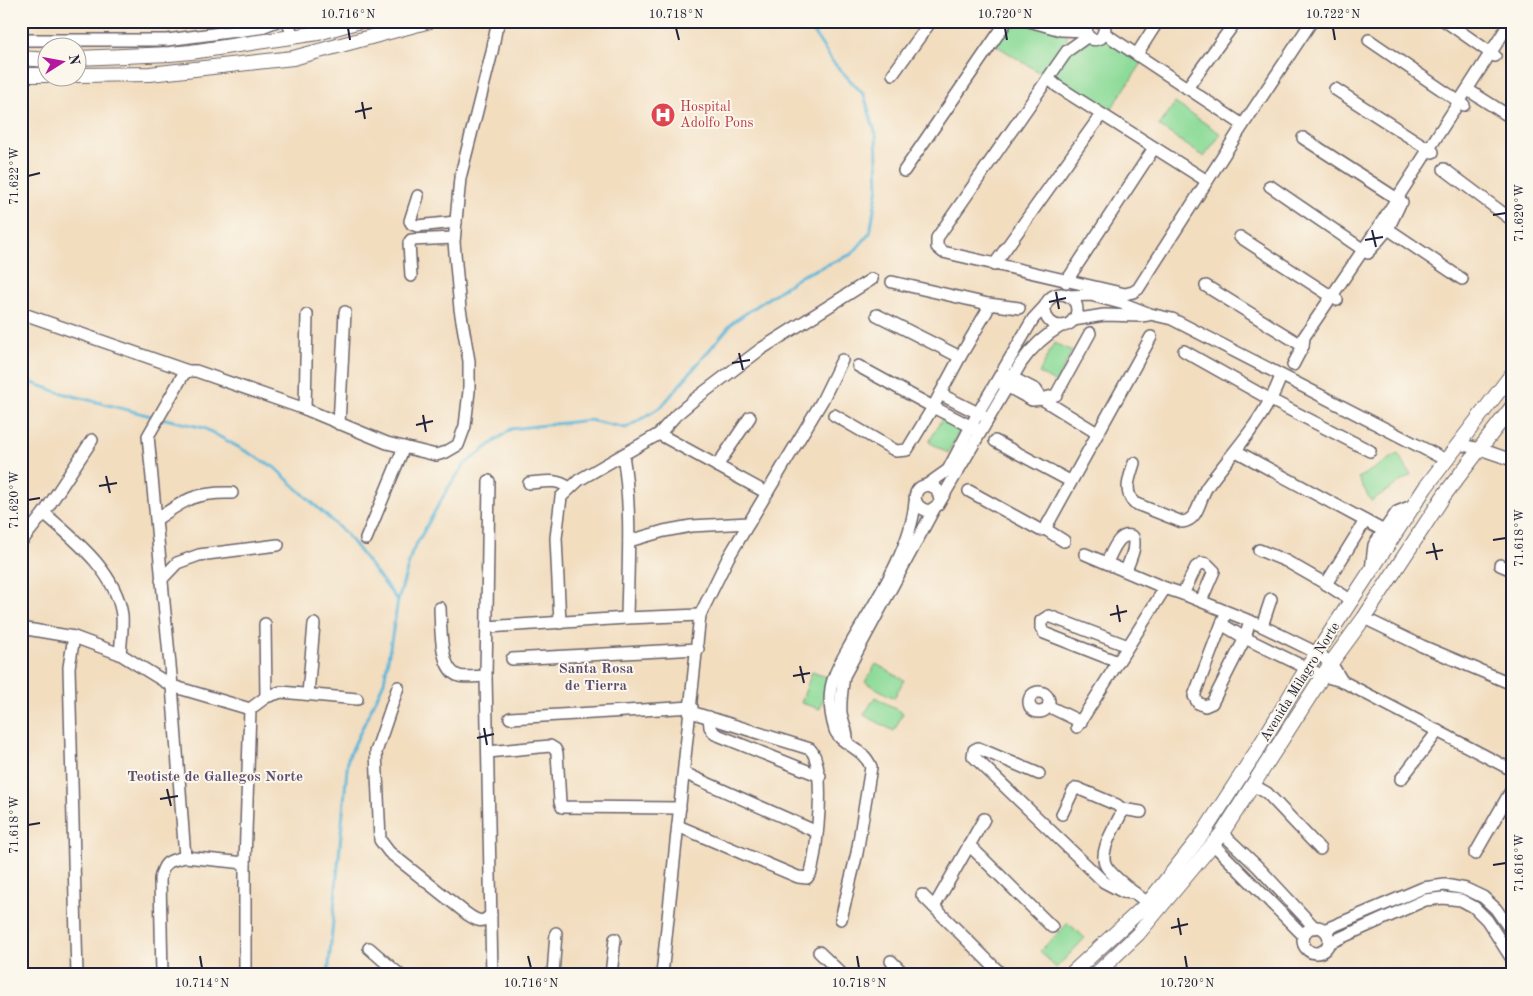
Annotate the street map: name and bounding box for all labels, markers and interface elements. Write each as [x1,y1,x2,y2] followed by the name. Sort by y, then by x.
[321,9,375,21] text: 10.716°N
[649,9,703,21] text: 10.718°N
[978,9,1032,21] text: 10.720°N
[1306,9,1360,21] text: 10.722°N
[38,38,88,88] north arrow
[66,53,82,67] text: N
[680,100,754,130] place label: Hospital Adolfo Pons
[650,102,676,128] hospital icon: Hospital Adolfo Pons
[9,147,21,205] text: 71.622°W
[1514,184,1526,242] text: 71.620°W
[9,471,21,529] text: 71.620°W
[1514,509,1526,567] text: 71.618°W
[1258,620,1342,744] street label: Avenida Milagro Norte
[558,662,634,694] district label: Santa Rosa de Tierra
[127,770,303,785] district label: Teotiste de Gallegos Norte
[9,796,21,854] text: 71.618°W
[1514,834,1526,892] text: 71.616°W
[175,978,229,990] text: 10.714°N
[504,978,558,990] text: 10.716°N
[832,978,886,990] text: 10.718°N
[1160,978,1214,990] text: 10.720°N

